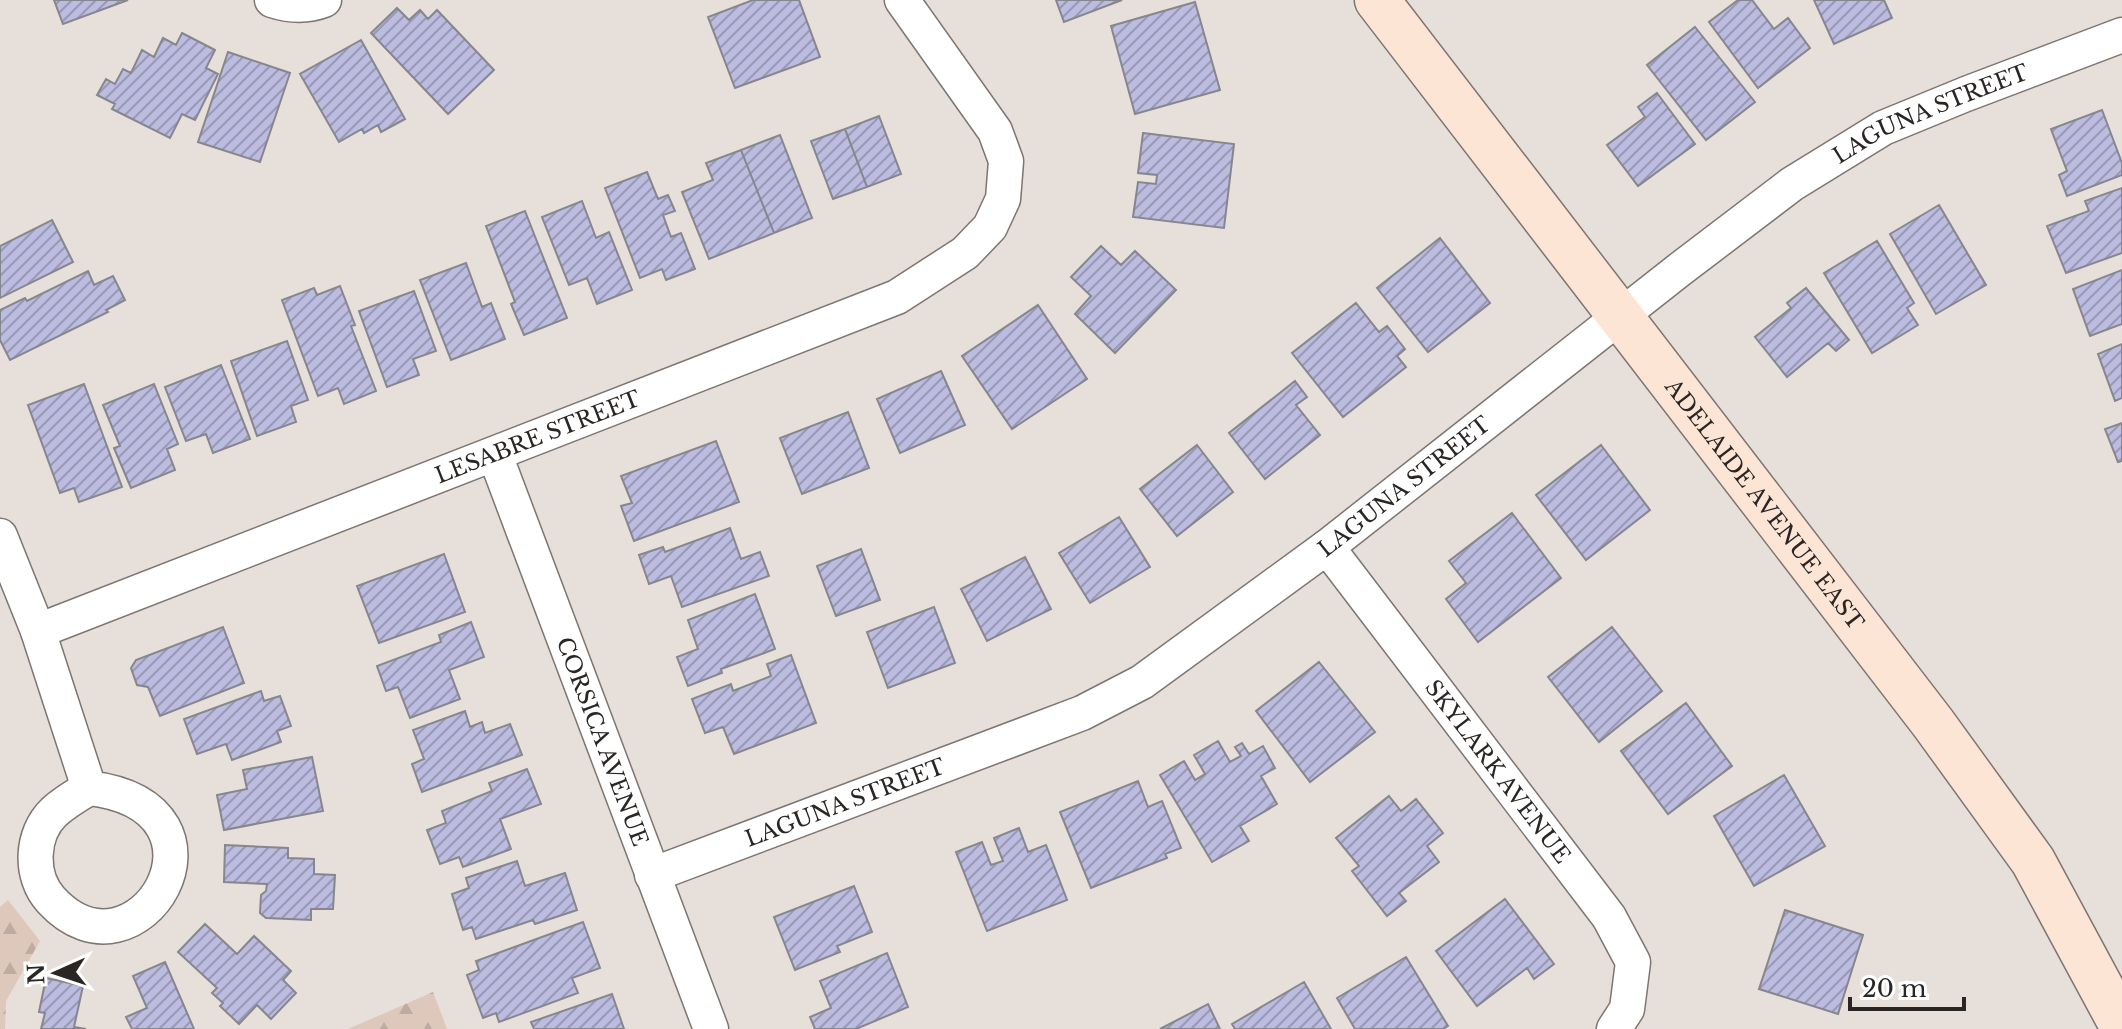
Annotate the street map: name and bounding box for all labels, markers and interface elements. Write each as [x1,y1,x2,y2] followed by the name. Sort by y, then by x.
[1828,58,2032,169] street label: LAGUNA STREET
[1659,373,1870,635] street label: ADELAIDE AVENUE EAST
[431,385,644,489] street label: LESABRE STREET
[1313,410,1496,562] street label: LAGUNA STREET
[551,633,654,850] street label: CORSICA AVENUE
[1420,674,1576,868] street label: SKYLARK AVENUE
[741,752,949,852] street label: LAGUNA STREET
[16,933,96,1013] north arrow
[1850,961,1964,1011] scale bar
[22,963,51,985] text: N
[1862,974,1927,1003] text: 20 m

